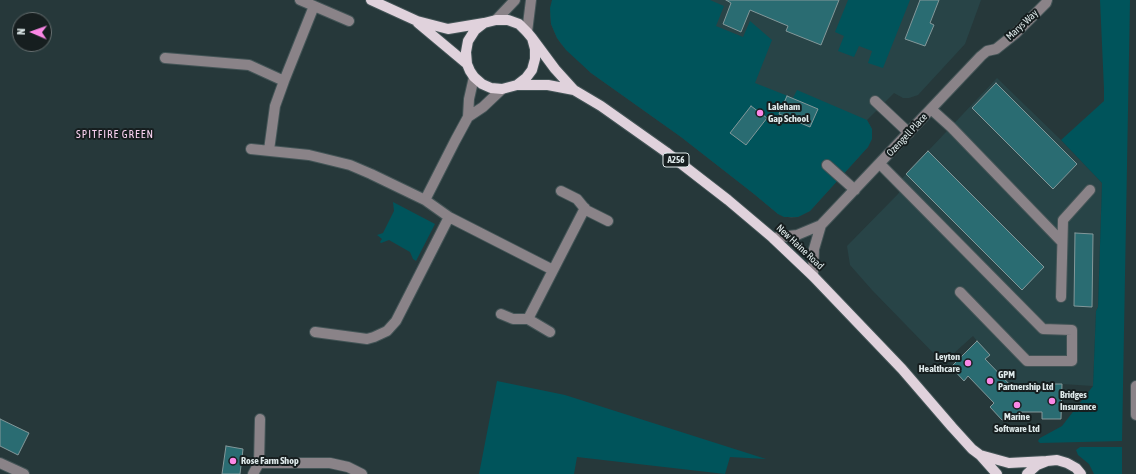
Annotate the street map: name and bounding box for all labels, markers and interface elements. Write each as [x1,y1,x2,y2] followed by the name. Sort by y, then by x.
[1004,7,1040,43] street label: Marys Way
[12,12,52,52] north arrow
[15,28,27,35] text: N
[768,101,809,124] place label: Laleham Gap School
[755,108,765,118] marker: Laleham Gap School
[884,111,930,159] street label: Ozengell Place
[76,128,154,142] district label: SPITFIRE GREEN
[663,153,689,167] road number: A256
[774,222,826,272] street label: New Haine Road
[919,351,960,374] place label: Leyton Healthcare
[963,358,973,368] marker: Leyton Healthcare
[998,369,1054,392] place label: GPM Partnership Ltd
[985,376,995,386] marker: GPM Partnership Ltd
[1060,389,1096,412] place label: Bridges Insurance
[1047,396,1057,406] marker: Bridges Insurance
[1012,400,1022,410] marker: Marine Software Ltd
[994,411,1040,434] place label: Marine Software Ltd
[241,455,299,467] place label: Rose Farm Shop
[228,456,238,466] marker: Rose Farm Shop

